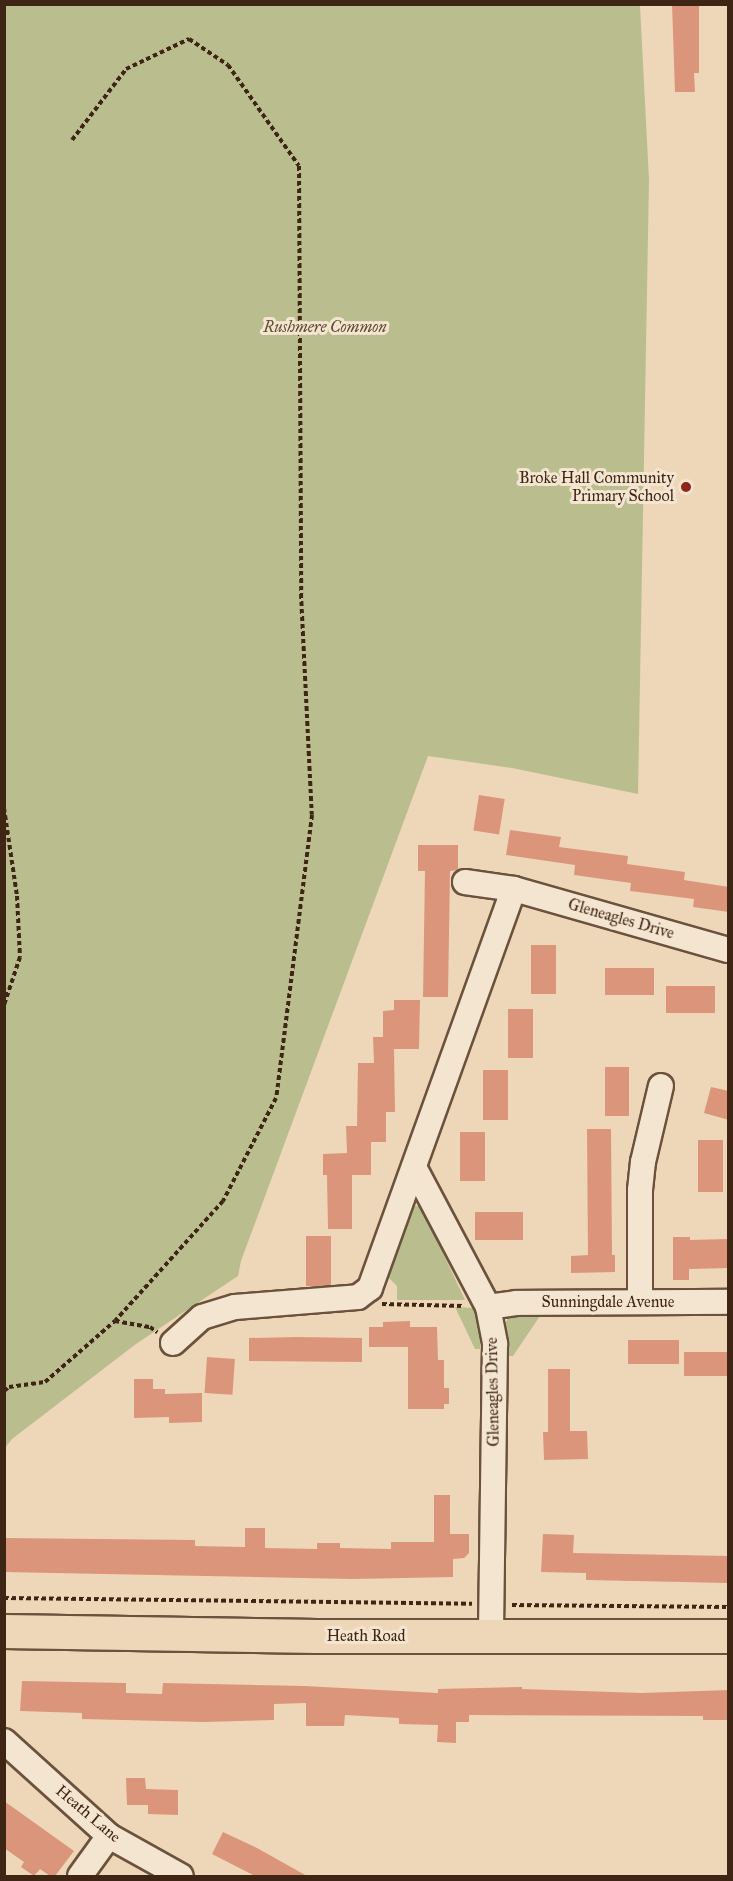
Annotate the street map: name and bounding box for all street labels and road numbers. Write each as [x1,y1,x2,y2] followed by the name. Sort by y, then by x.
[566,895,676,943] street label: Gleneagles Drive
[542,1292,674,1312] street label: Sunningdale Avenue
[482,1337,504,1447] street label: Gleneagles Drive
[326,1626,406,1646] street label: Heath Road
[52,1781,124,1847] street label: Heath Lane

